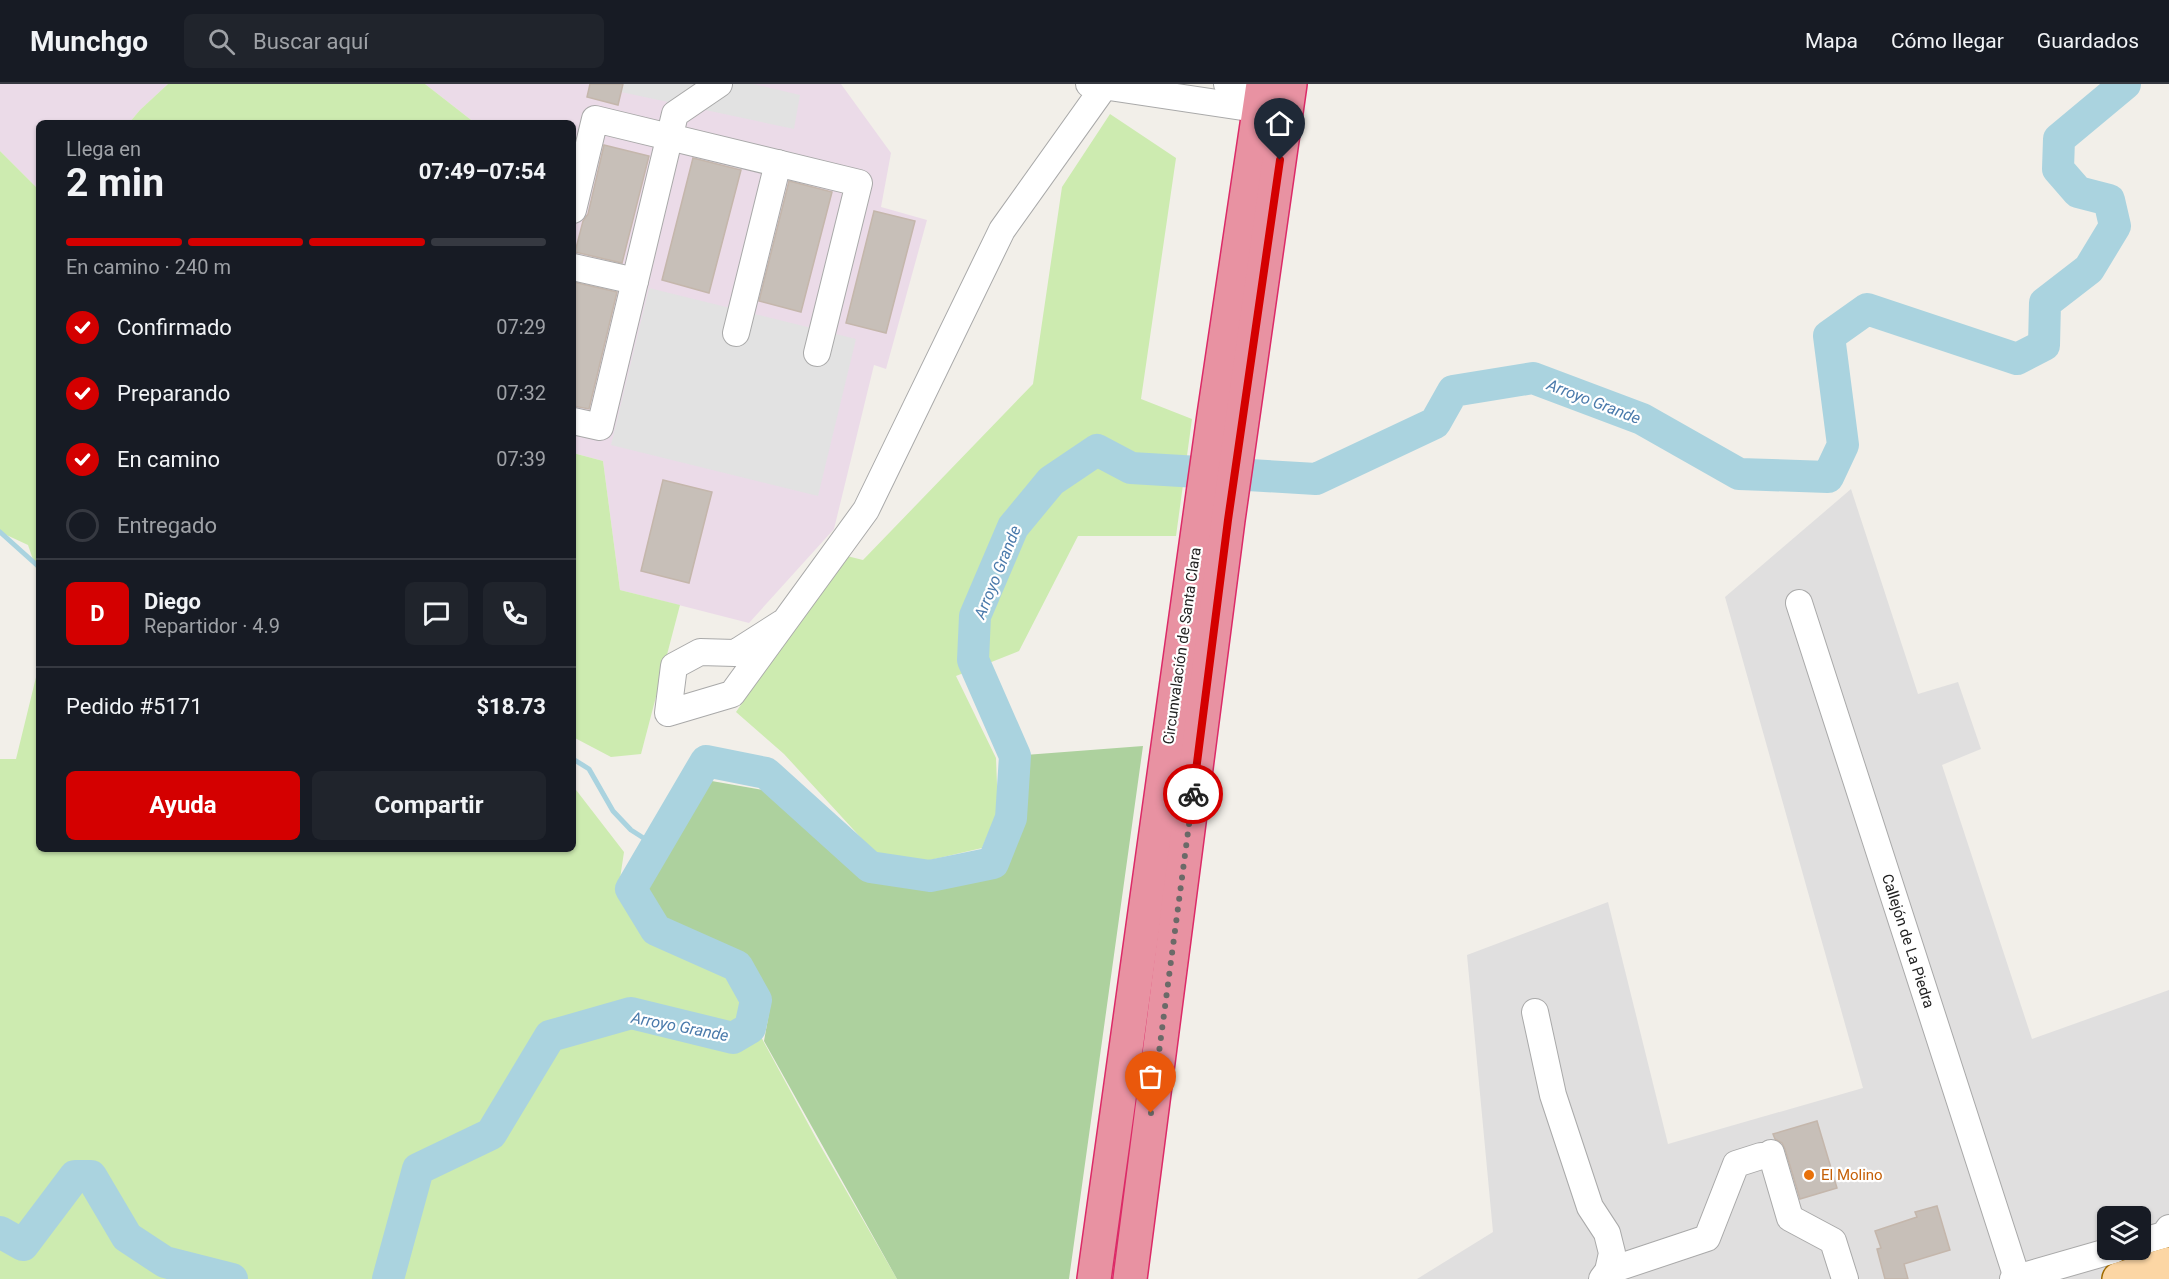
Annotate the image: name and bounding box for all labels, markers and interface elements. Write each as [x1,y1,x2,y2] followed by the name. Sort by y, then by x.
[184,14,604,68] search box
[30,25,148,58] text: Munchgo
[205,25,238,58] icon: search
[253,29,369,54] text: Buscar aquí
[1805,29,1858,53] text: Mapa
[1891,29,2004,53] text: Cómo llegar
[2037,29,2139,53] text: Guardados
[1254,98,1305,160] pin
[1263,107,1296,140] icon: home
[66,137,141,161] text: Llega en
[419,159,546,184] text: 07:49–07:54
[66,160,164,206] text: 2 min
[66,255,231,279] text: En camino · 240 m
[66,311,99,344] icon: check
[117,315,232,340] text: Confirmado
[496,315,546,339] text: 07:29
[1543,375,1643,428] water label: Arroyo Grande
[66,377,99,410] icon: check
[117,381,230,406] text: Preparando
[496,381,546,405] text: 07:32
[66,443,99,476] icon: check
[117,447,220,472] text: En camino
[496,447,546,471] text: 07:39
[117,513,217,538] text: Entregado
[970,523,1025,622] water label: Arroyo Grande
[1159,546,1205,746] street label: Circunvalación de Santa Clara
[405,582,468,645] button: chat
[483,582,546,645] button: phone
[144,589,201,614] text: Diego
[90,601,105,626] text: D
[144,614,280,638] text: Repartidor · 4.9
[66,694,203,719] text: Pedido #5171
[477,694,546,719] text: $18.73
[1163,764,1223,824] courier
[66,771,300,840] button: Ayuda
[312,771,546,840] button: Compartir
[1177,778,1210,811] icon: bike
[1878,872,1938,1010] street label: Callejón de La Piedra
[629,1008,730,1045] water label: Arroyo Grande
[1125,1051,1176,1113] pin
[1134,1060,1167,1093] icon: bag
[1821,1166,1883,1184] place label: El Molino
[1802,1168,1816,1182] marker: El Molino
[2097,1206,2151,1260] map controls
[2097,1206,2151,1260] button: layers

